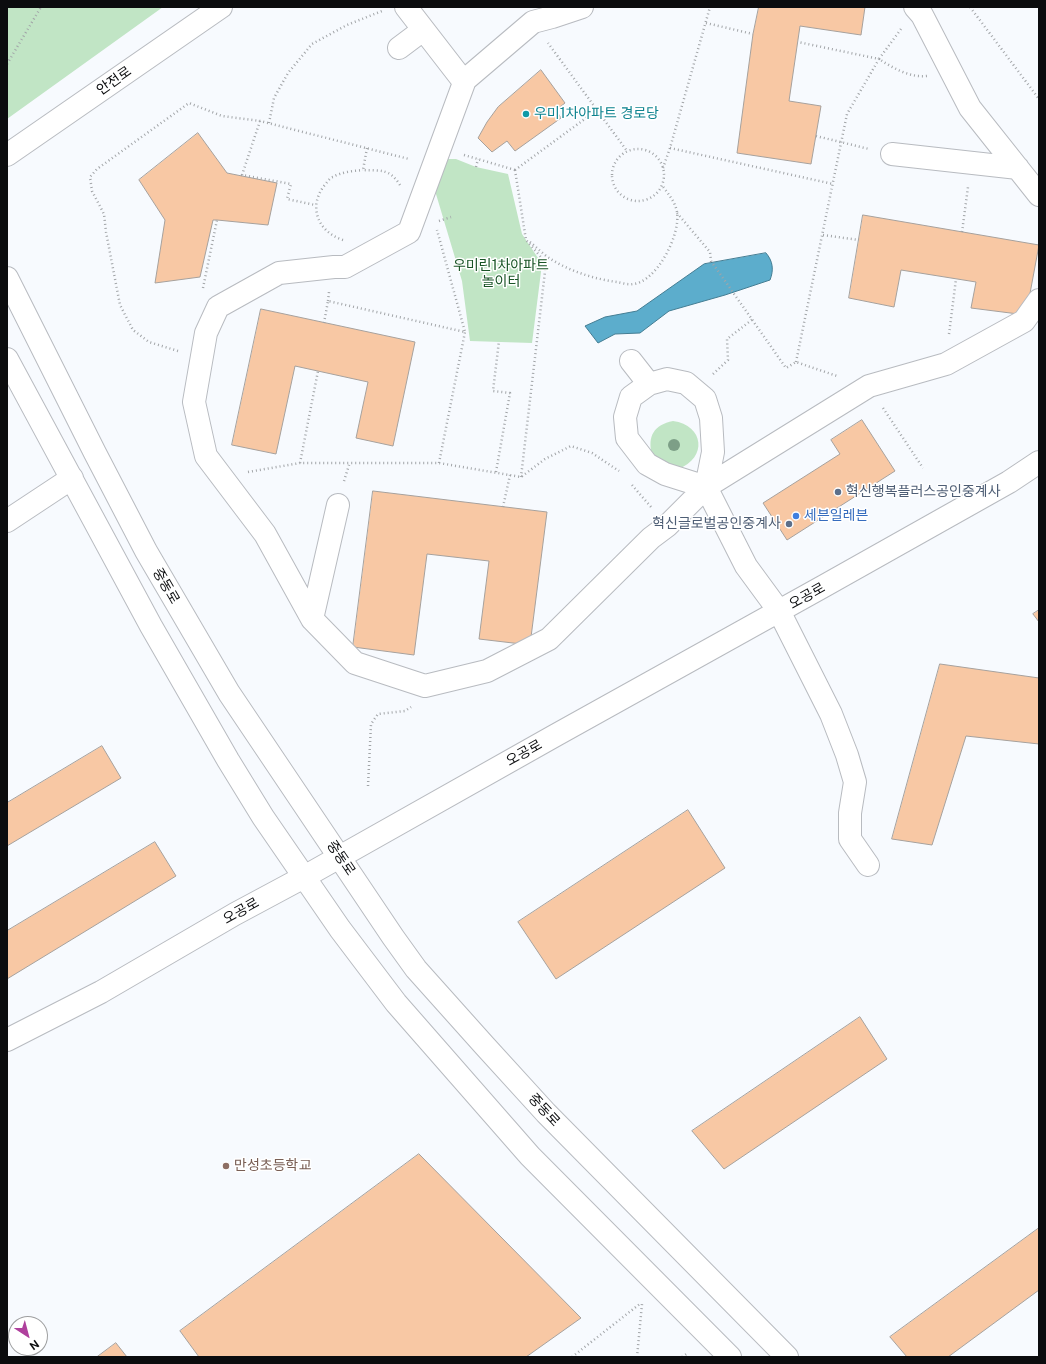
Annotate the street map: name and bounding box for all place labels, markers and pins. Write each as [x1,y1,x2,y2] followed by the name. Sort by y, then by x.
[534,106,659,122] place label: 우미1차아파트 경로당
[521,109,531,119] marker: 우미1차아파트 경로당
[846,484,1001,500] place label: 혁신행복플러스공인중계사
[833,487,843,497] marker: 혁신행복플러스공인중계사
[804,508,868,524] place label: 세븐일레븐
[791,511,801,521] marker: 세븐일레븐
[652,516,781,532] place label: 혁신글로벌공인중계사
[784,519,794,529] marker: 혁신글로벌공인중계사
[234,1158,311,1174] place label: 만성초등학교
[221,1161,231,1171] marker: 만성초등학교

